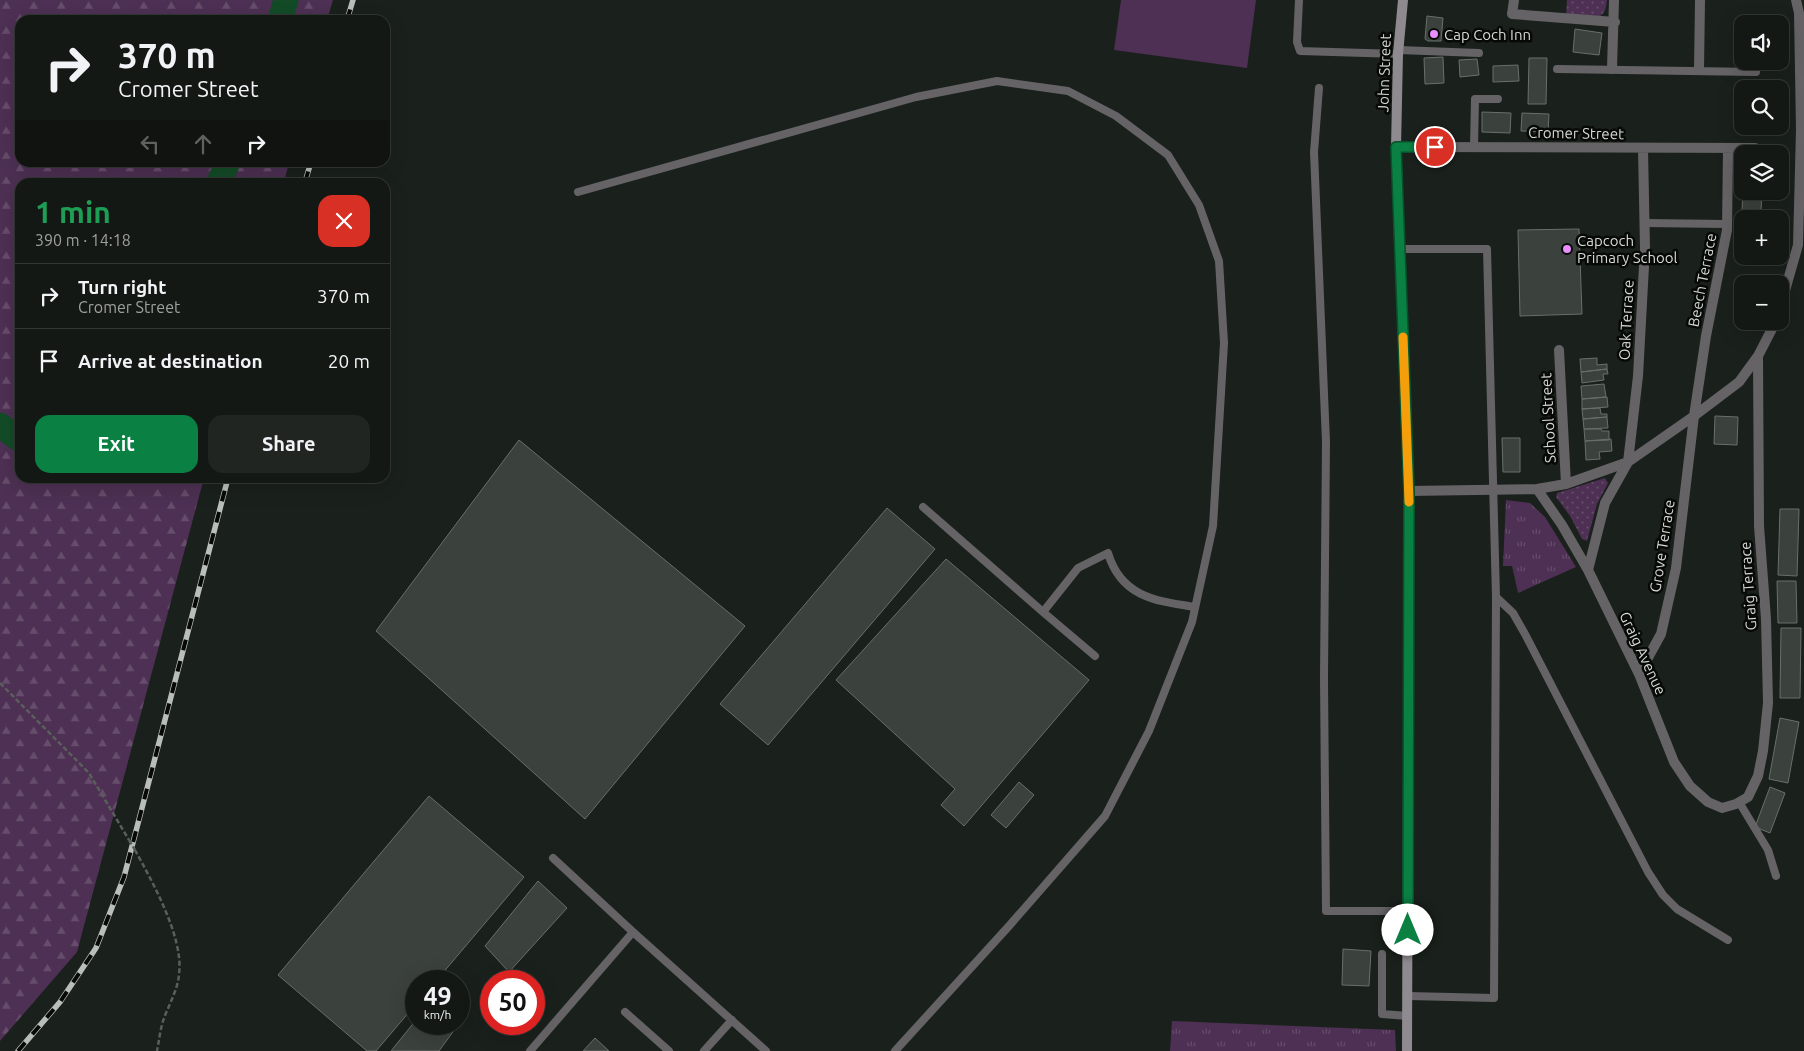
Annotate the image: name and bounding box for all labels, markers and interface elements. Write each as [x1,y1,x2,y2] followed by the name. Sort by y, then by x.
[1734,15,1789,330] map controls
[1734,15,1789,70] button: sound
[1444,26,1531,43] place label: Cap Coch Inn
[1428,28,1440,40] marker: Cap Coch Inn
[1374,33,1394,113] street label: John Street
[35,35,100,100] icon: right
[118,35,216,75] text: 370 m
[118,76,259,101] text: Cromer Street
[1734,80,1789,135] button: search
[1528,124,1624,142] street label: Cromer Street
[1414,126,1456,168] pin
[136,130,164,158] icon: left
[189,130,217,158] icon: ahead
[242,130,270,158] icon: right
[1421,133,1449,161] icon: arrive
[1734,145,1789,200] button: layers
[35,195,111,229] text: 1 min
[318,195,370,247] button: close
[1734,210,1789,265] button: +
[35,231,131,249] text: 390 m · 14:18
[1577,232,1678,266] place label: Capcoch Primary School
[1685,232,1719,328] street label: Beech Terrace
[1561,243,1573,255] marker: Capcoch Primary School
[1734,275,1789,330] button: −
[78,276,166,298] text: Turn right
[1615,279,1637,361] street label: Oak Terrace
[35,282,63,310] icon: right
[317,285,370,307] text: 370 m
[78,298,180,316] text: Cromer Street
[35,347,63,375] icon: arrive
[78,350,263,372] text: Arrive at destination
[328,350,370,372] text: 20 m
[1537,372,1559,463] street label: School Street
[35,415,198,473] button: Exit
[208,415,370,473] button: Share
[1646,498,1678,594] street label: Grove Terrace
[1736,541,1760,631] street label: Graig Terrace
[1616,609,1670,697] street label: Graig Avenue
[1381,903,1433,955] position arrow
[480,970,545,1035] speed limit sign: 50
[423,982,452,1010] text: 49
[424,1008,451,1021] text: km/h

